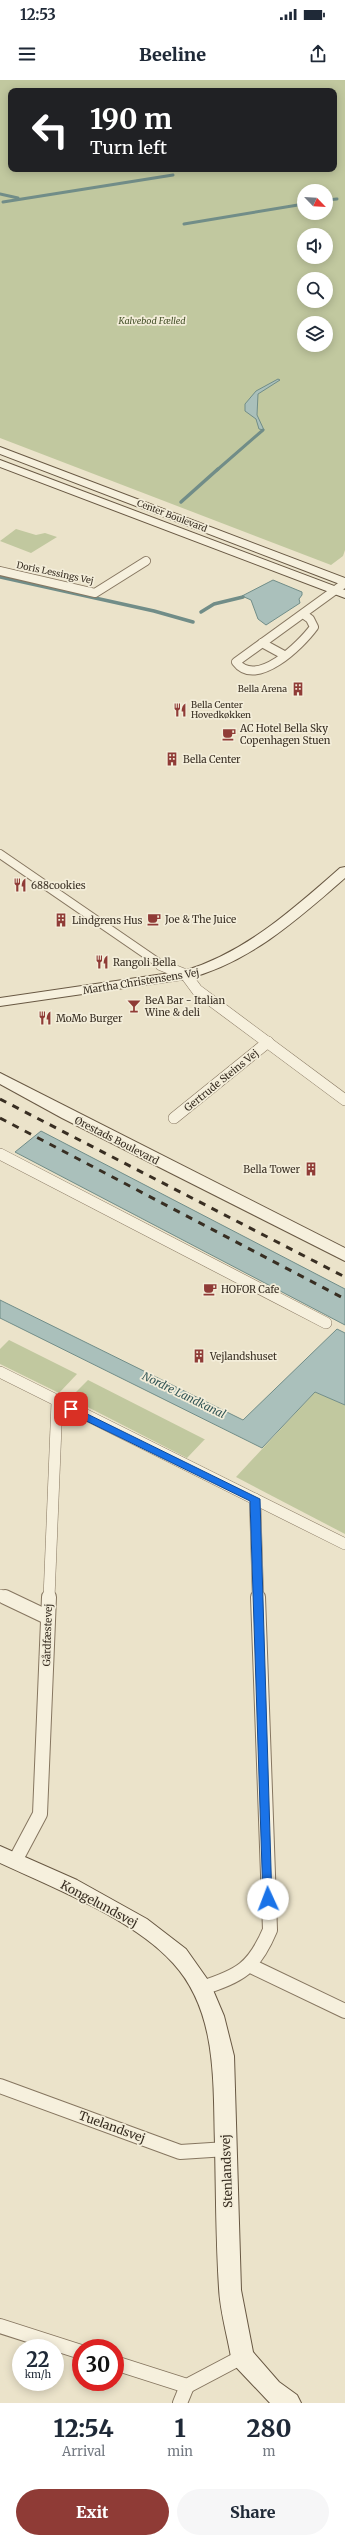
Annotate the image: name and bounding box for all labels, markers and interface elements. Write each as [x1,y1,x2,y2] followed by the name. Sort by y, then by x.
[20,5,56,24] text: 12:53
[16,43,38,65] icon: menu
[139,43,206,66] text: Beeline
[307,43,329,65] icon: share
[90,101,172,137] text: 190 m
[24,104,76,156] icon: left
[90,136,167,159] text: Turn left
[297,184,333,220] north arrow
[297,184,333,352] map controls
[297,228,333,264] button: sound
[297,272,333,308] button: search
[118,315,186,326] park label: Kalvebod Fælled
[297,316,333,352] button: layers
[136,497,209,534] street label: Center Boulevard
[16,559,95,586] street label: Doris Lessings Vej
[290,681,306,697] building icon: Bella Arena
[238,683,287,694] place label: Bella Arena
[191,699,251,720] place label: Bella Center Hovedkøkken
[172,702,188,718] restaurant icon: Bella Center Hovedkøkken
[239,722,331,747] place label: AC Hotel Bella Sky Copenhagen Stuen
[221,726,237,742] cafe icon: AC Hotel Bella Sky Copenhagen Stuen
[164,751,180,767] building icon: Bella Center
[183,753,241,766] place label: Bella Center
[12,877,28,893] restaurant icon: 688cookies
[31,879,86,892] place label: 688cookies
[146,911,162,927] cafe icon: Joe & The Juice
[53,912,69,928] building icon: Lindgrens Hus
[164,913,236,926] place label: Joe & The Juice
[72,914,143,927] place label: Lindgrens Hus
[94,954,110,970] restaurant icon: Rangoli Bella
[113,956,177,969] place label: Rangoli Bella
[82,966,200,997] street label: Martha Christensens Vej
[144,994,225,1019] place label: BeA Bar - Italian Wine & deli
[126,998,142,1014] bar icon: BeA Bar - Italian Wine & deli
[37,1010,53,1026] restaurant icon: MoMo Burger
[56,1012,123,1025] place label: MoMo Burger
[181,1046,261,1114] street label: Gertrude Steins Vej
[72,1114,161,1167] street label: Ørestads Boulevard
[303,1161,319,1177] building icon: Bella Tower
[243,1163,300,1176] place label: Bella Tower
[202,1281,218,1297] cafe icon: HOFOR Cafe
[221,1283,279,1296] place label: HOFOR Cafe
[191,1348,207,1364] building icon: Vejlandshuset
[209,1350,277,1363] place label: Vejlandshuset
[140,1369,228,1421] water label: Nordre Landkanal
[54,1392,88,1426] pin
[60,1398,82,1420] icon: arrive
[40,1603,55,1667] street label: Gårdfæstevej
[58,1877,140,1930] street label: Kongelundsvej
[247,1878,289,1920] position arrow
[77,2108,148,2146] street label: Tuelandsvej
[218,2134,235,2208] street label: Stenlandsvej
[72,2339,124,2391] speed limit sign: 30
[26,2347,50,2372] text: 22
[25,2368,51,2381] text: km/h
[54,2413,114,2444] text: 12:54
[175,2413,186,2444] text: 1
[247,2413,291,2444] text: 280
[62,2443,105,2460] text: Arrival
[167,2443,193,2460] text: min
[263,2443,275,2460] text: m
[16,2489,169,2535] button: Exit
[177,2489,329,2535] button: Share

